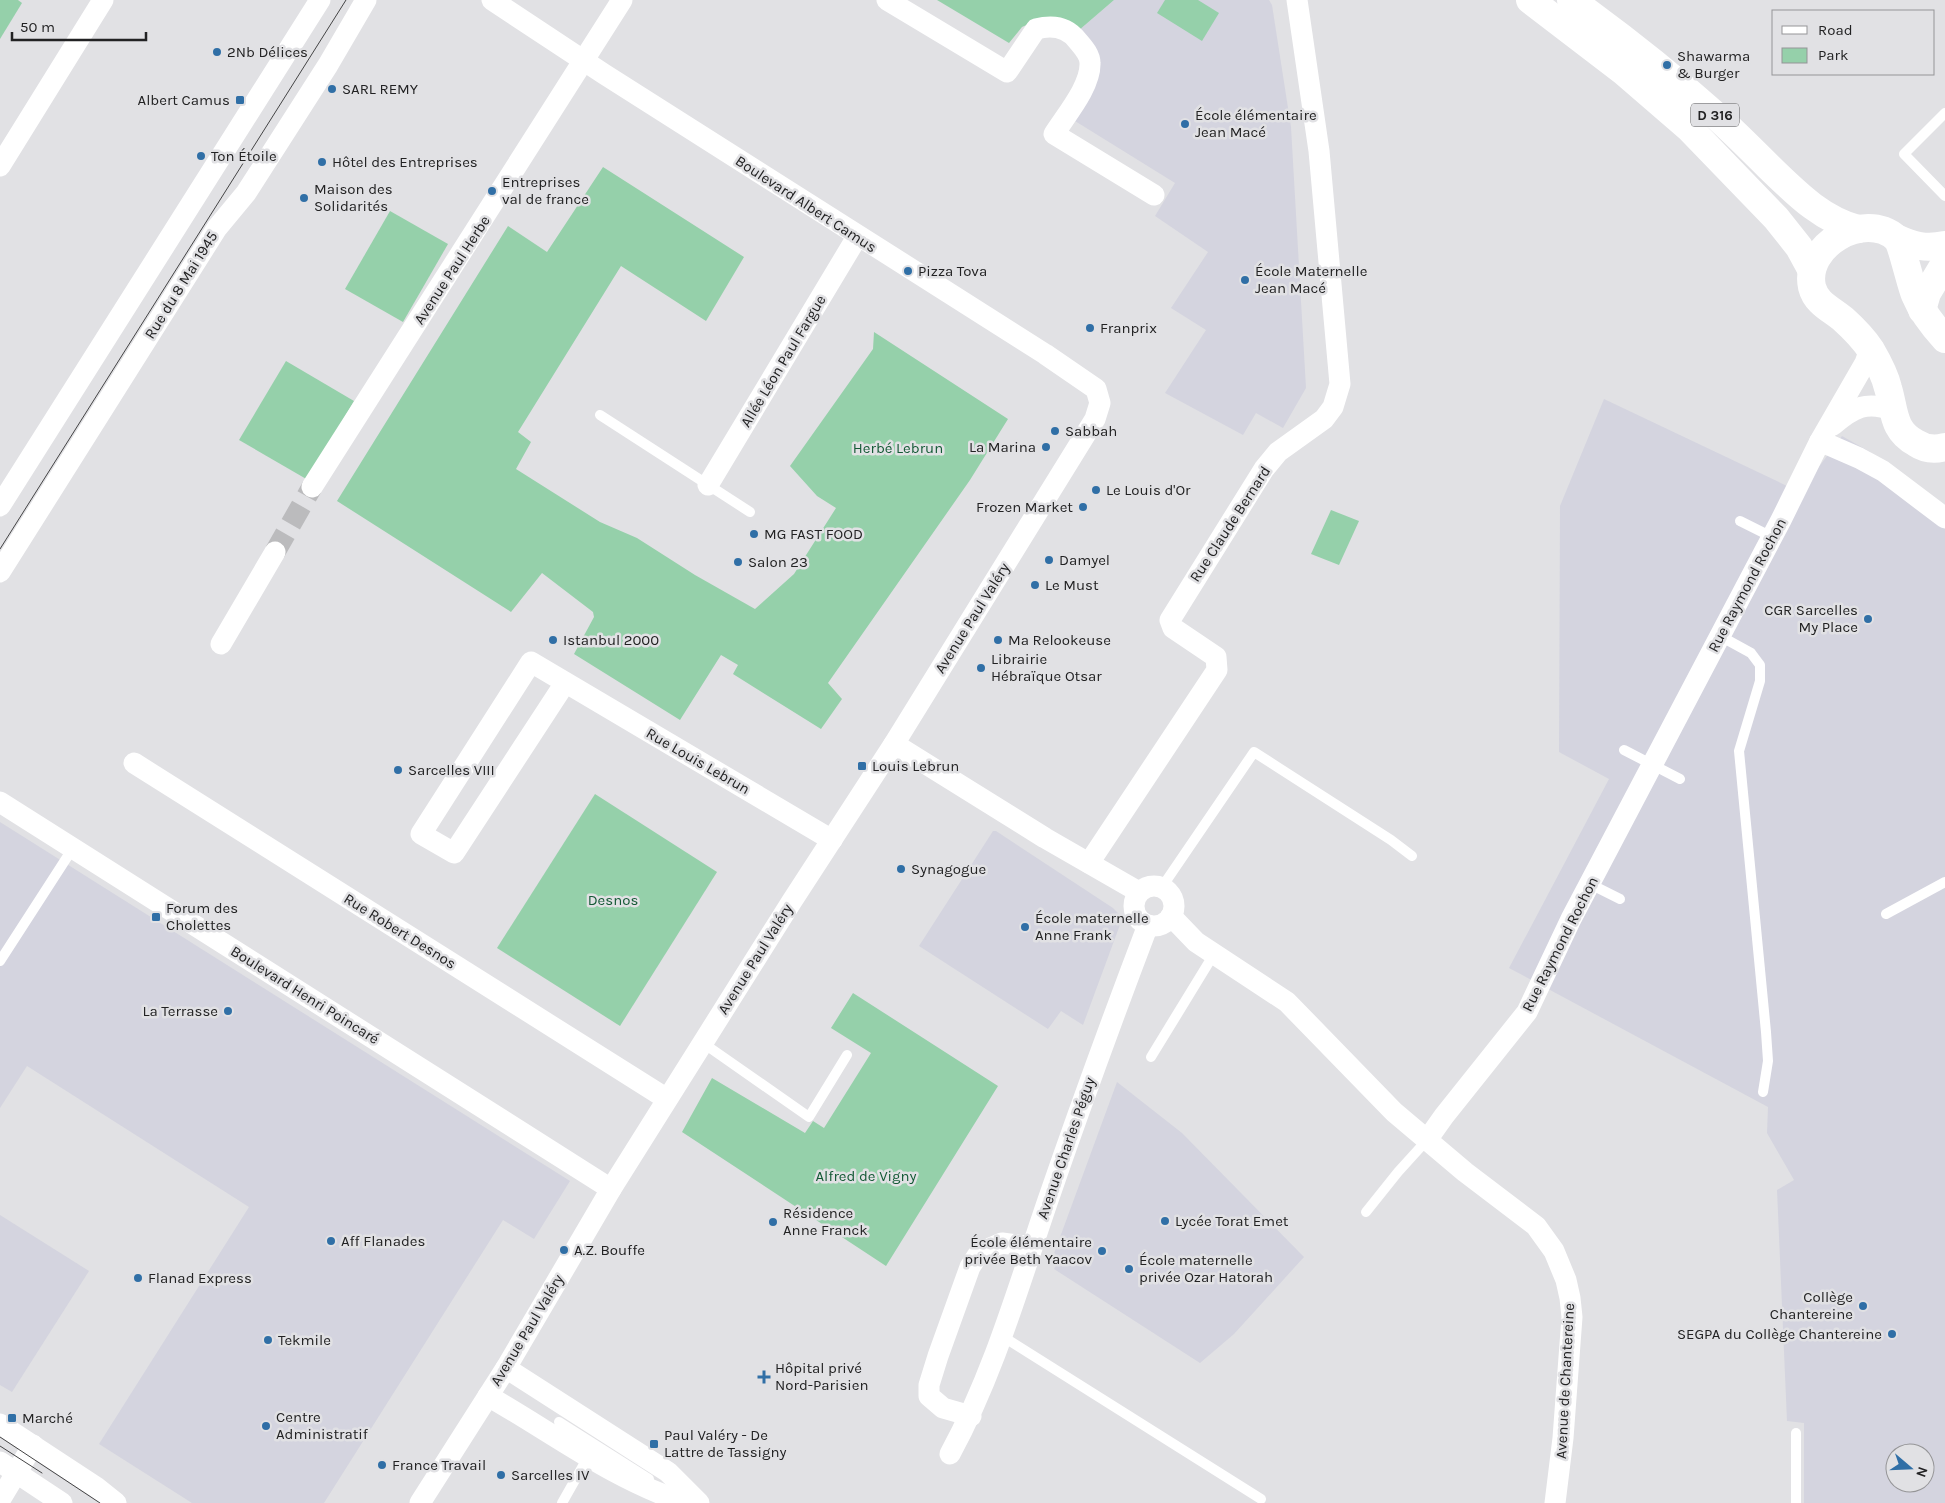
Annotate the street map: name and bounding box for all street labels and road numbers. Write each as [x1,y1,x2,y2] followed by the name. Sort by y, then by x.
[1691,104,1739,126] road number: D 316
[732,152,880,256] street label: Boulevard Albert Camus
[410,212,494,328] street label: Avenue Paul Herbe
[141,228,221,342] street label: Rue du 8 Mai 1945
[736,292,830,430] street label: Allée Léon Paul Fargue
[1186,463,1274,585] street label: Rue Claude Bernard
[1704,515,1790,655] street label: Rue Raymond Rochon
[931,559,1013,677] street label: Avenue Paul Valéry
[643,724,753,798] street label: Rue Louis Lebrun
[1518,873,1602,1015] street label: Rue Raymond Rochon
[341,889,459,973] street label: Rue Robert Desnos
[714,900,796,1018] street label: Avenue Paul Valéry
[227,942,383,1048] street label: Boulevard Henri Poincaré
[1033,1075,1099,1221] street label: Avenue Charles Péguy
[487,1271,567,1389] street label: Avenue Paul Valéry
[1552,1302,1578,1460] street label: Avenue de Chantereine

